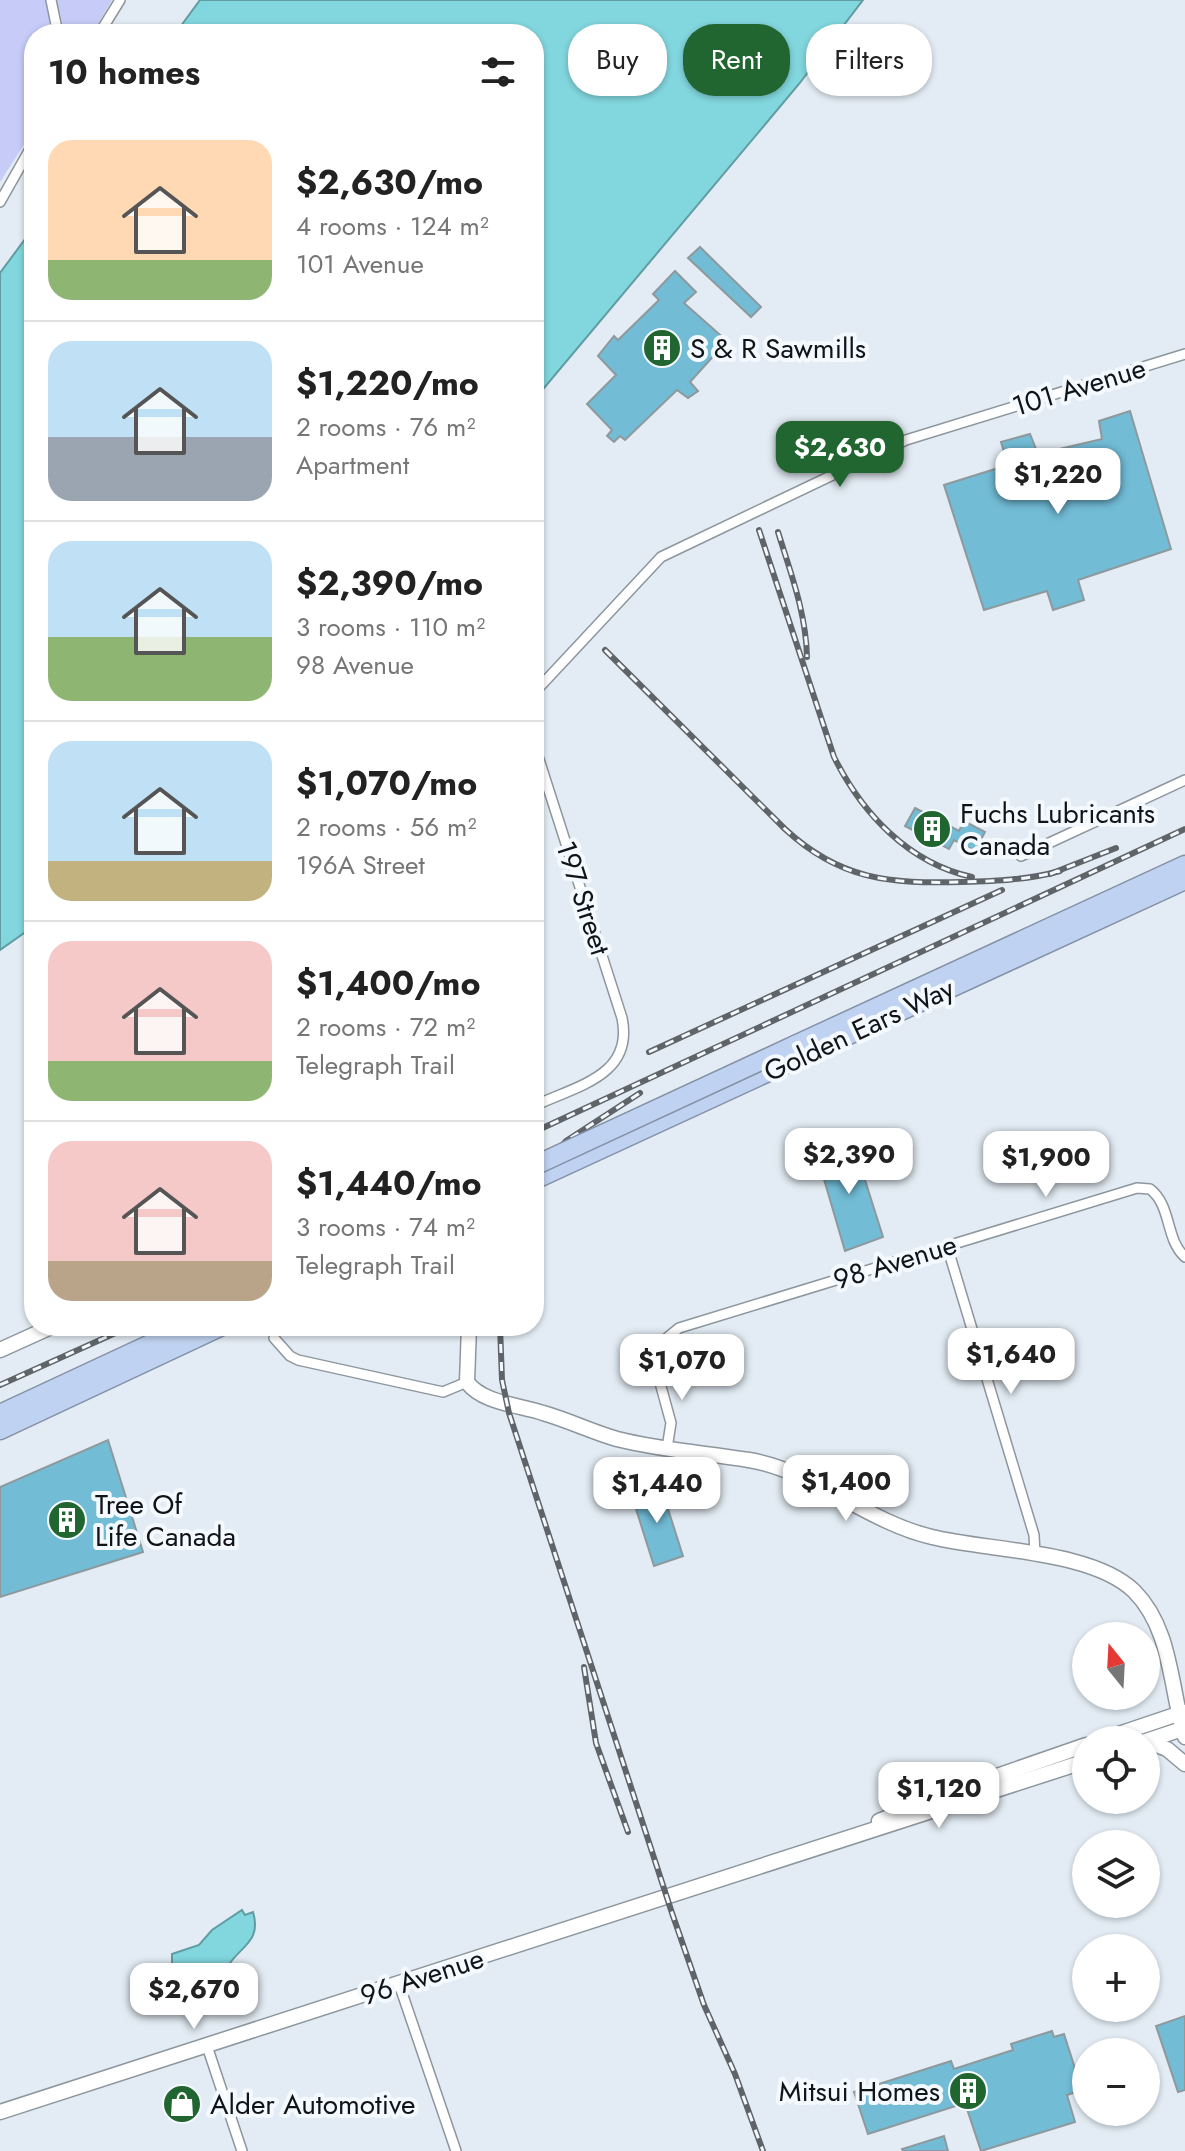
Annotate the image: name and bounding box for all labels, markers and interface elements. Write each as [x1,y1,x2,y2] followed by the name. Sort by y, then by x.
[568,24,667,96] chip: Buy
[683,24,790,96] chip: Rent
[806,24,932,96] chip: Filters
[48,48,200,97] text: 10 homes
[476,50,520,94] icon: filters
[296,158,483,207] text: $2,630/mo
[112,172,208,268] icon: home
[296,207,489,245] text: 4 rooms · 124 m²
[296,245,424,283] text: 101 Avenue
[641,327,683,369] building icon: S & R Sawmills
[690,328,866,369] place label: S & R Sawmills
[1007,347,1151,427] street label: 101 Avenue
[296,359,479,408] text: $1,220/mo
[112,373,208,469] icon: home
[296,408,475,446] text: 2 rooms · 76 m²
[775,421,905,489] pin: $2,630
[794,428,886,466] text: $2,630
[296,446,409,484] text: Apartment
[993,448,1123,516] pin: $1,220
[1013,455,1103,493] text: $1,220
[296,559,483,608] text: $2,390/mo
[112,573,208,669] icon: home
[296,608,485,646] text: 3 rooms · 110 m²
[296,646,414,684] text: 98 Avenue
[296,759,477,808] text: $1,070/mo
[112,773,208,869] icon: home
[960,793,1155,866] place label: Fuchs Lubricants Canada
[296,808,476,846] text: 2 rooms · 56 m²
[911,808,953,850] building icon: Fuchs Lubricants Canada
[545,836,621,961] street label: 197 Street
[296,846,425,884] text: 196A Street
[296,959,480,1008] text: $1,400/mo
[757,968,961,1092] street label: Golden Ears Way
[112,973,208,1069] icon: home
[296,1008,475,1046] text: 2 rooms · 72 m²
[296,1046,455,1084] text: Telegraph Trail
[784,1128,914,1196] pin: $2,390
[981,1131,1111,1199] pin: $1,900
[803,1135,895,1173] text: $2,390
[1001,1138,1091,1176] text: $1,900
[296,1159,482,1208] text: $1,440/mo
[112,1173,208,1269] icon: home
[296,1208,475,1246] text: 3 rooms · 74 m²
[828,1224,962,1300] street label: 98 Avenue
[296,1246,455,1284] text: Telegraph Trail
[946,1328,1076,1396] pin: $1,640
[617,1334,747,1402] pin: $1,070
[966,1335,1056,1373] text: $1,640
[638,1341,726,1379] text: $1,070
[781,1455,911,1523] pin: $1,400
[592,1457,722,1525] pin: $1,440
[801,1462,891,1500] text: $1,400
[611,1464,703,1502] text: $1,440
[95,1484,236,1557] place label: Tree Of Life Canada
[46,1499,88,1541] building icon: Tree Of Life Canada
[1072,1622,1160,1710] north arrow
[1072,1622,1160,2126] map controls
[1072,1726,1160,1814] button: locate
[874,1762,1004,1830] pin: $1,120
[896,1769,982,1807] text: $1,120
[1072,1830,1160,1918] button: layers
[1072,1934,1160,2022] button: +
[355,1938,489,2016] street label: 96 Avenue
[129,1963,259,2031] pin: $2,670
[148,1970,240,2008] text: $2,670
[1072,2038,1160,2126] button: −
[947,2070,989,2112] building icon: Mitsui Homes
[779,2071,940,2112] place label: Mitsui Homes
[161,2083,203,2125] shop icon: Alder Automotive
[210,2084,415,2125] place label: Alder Automotive

